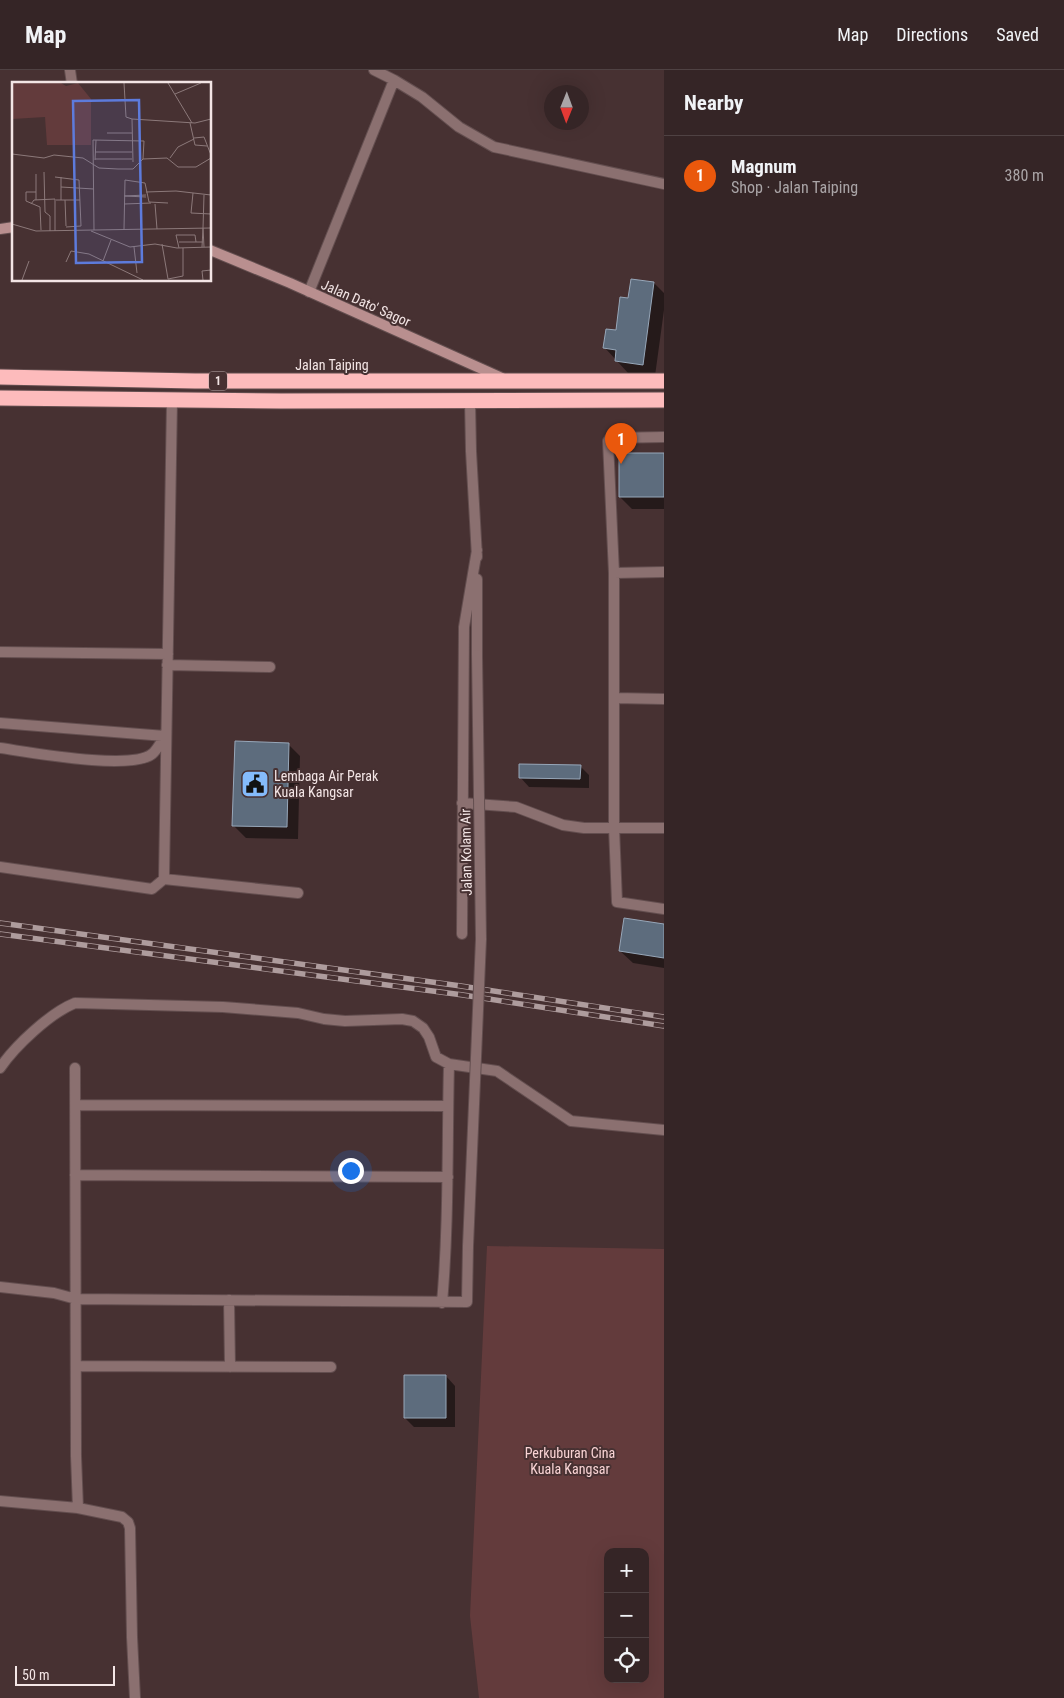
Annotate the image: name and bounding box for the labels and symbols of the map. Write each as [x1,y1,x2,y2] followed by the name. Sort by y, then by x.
[12,82,211,281] inset map
[544,85,589,130] north arrow
[319,276,413,330] street label: Jalan Dato' Sagor
[295,357,369,373] street label: Jalan Taiping
[209,372,227,391] road number: 1
[605,423,637,464] pin: 1
[274,768,379,800] place label: Lembaga Air Perak Kuala Kangsar
[240,769,270,799] public building icon: Lembaga Air Perak Kuala Kangsar
[457,808,475,896] street label: Jalan Kolam Air
[338,1158,364,1184] your location
[525,1445,615,1477] park label: Perkuburan Cina Kuala Kangsar
[15,1663,115,1686] scale bar

